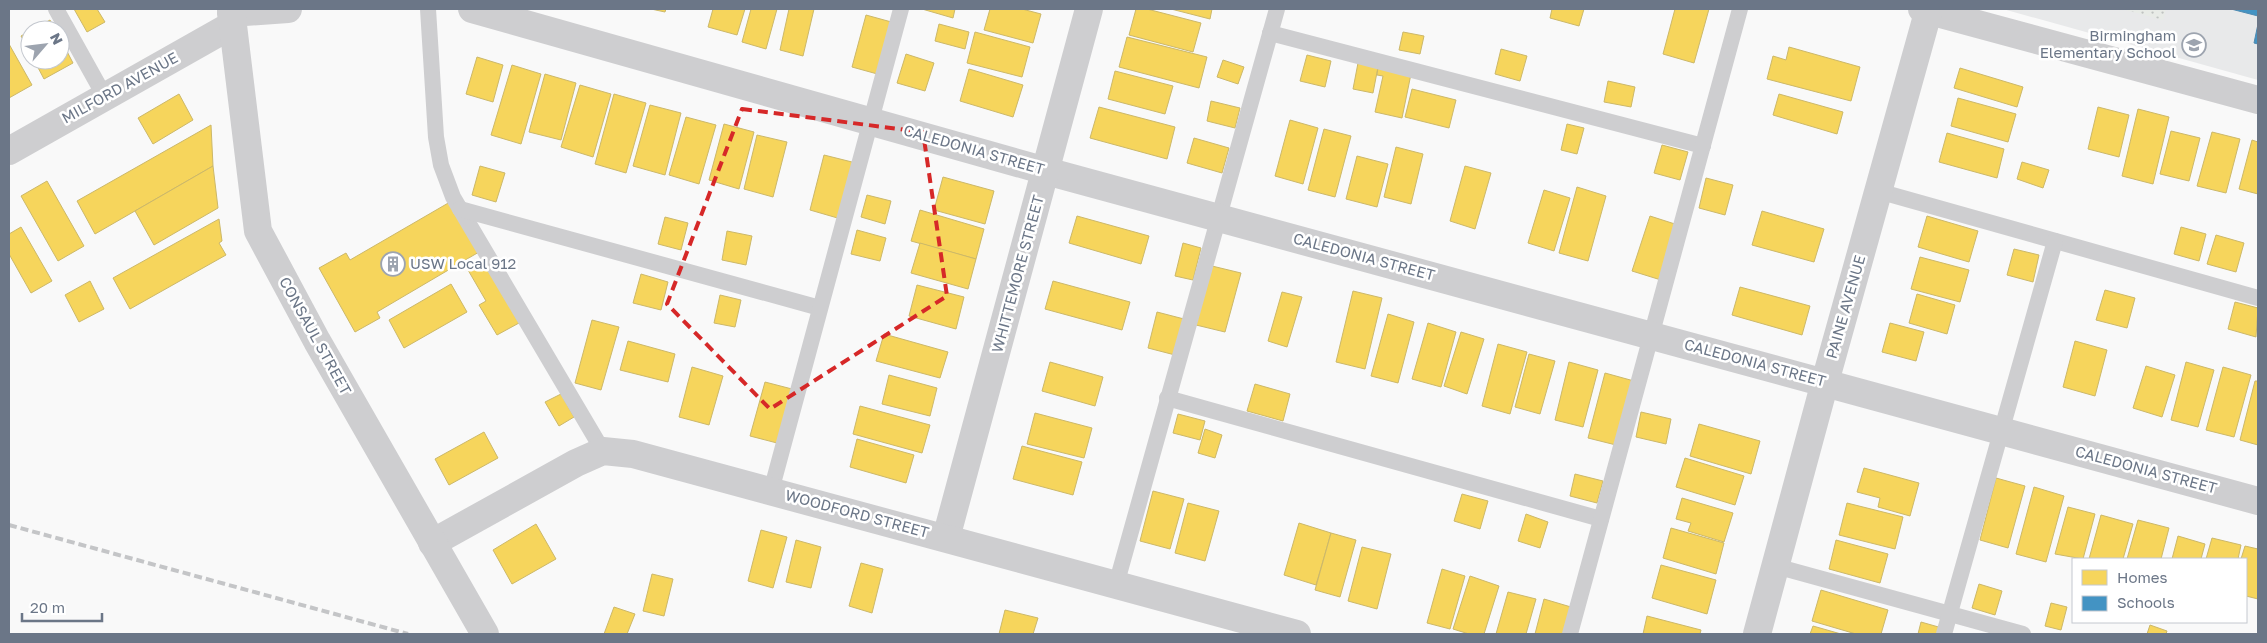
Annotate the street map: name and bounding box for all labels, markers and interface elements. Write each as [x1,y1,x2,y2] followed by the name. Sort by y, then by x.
[20,20,70,70] north arrow
[2040,26,2176,61] place label: Birmingham Elementary School
[47,30,67,47] text: N
[2181,32,2207,58] school or university icon: Birmingham Elementary School
[58,48,181,127] street label: MILFORD AVENUE
[902,120,1047,178] street label: CALEDONIA STREET
[987,193,1047,355] street label: WHITTEMORE STREET
[1291,228,1437,284] street label: CALEDONIA STREET
[380,251,406,277] building icon: USW Local 912
[1822,253,1868,361] street label: PAINE AVENUE
[410,254,516,272] place label: USW Local 912
[276,274,356,397] street label: CONSAUL STREET
[1682,334,1828,390] street label: CALEDONIA STREET
[2073,441,2219,497] street label: CALEDONIA STREET
[783,485,931,541] street label: WOODFORD STREET
[2072,558,2247,623] legend
[2117,568,2167,586] text: Homes
[22,590,102,622] scale bar
[2117,593,2175,611] text: Schools
[30,598,65,616] text: 20 m

